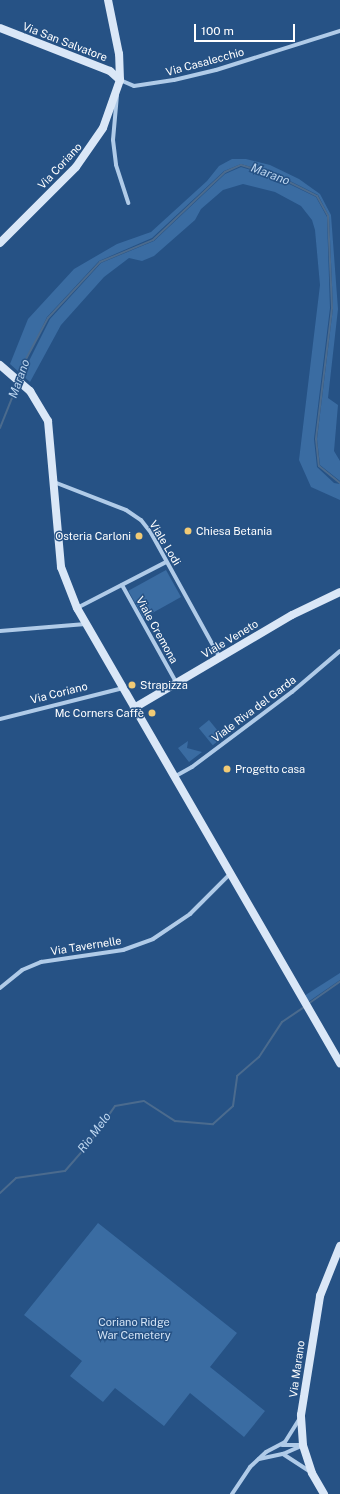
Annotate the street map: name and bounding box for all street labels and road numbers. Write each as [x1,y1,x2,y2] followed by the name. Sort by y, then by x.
[21,20,109,64] street label: Via San Salvatore
[164,45,246,79] street label: Via Casalecchio
[35,140,85,192] street label: Via Coriano
[146,518,184,568] street label: Viale Lodi
[133,594,181,666] street label: Viale Cremona
[199,617,261,661] street label: Viale Veneto
[209,673,299,745] street label: Viale Riva del Garda
[29,680,89,706] street label: Via Coriano
[50,934,122,958] street label: Via Tavernelle
[286,1340,308,1398] street label: Via Marano

